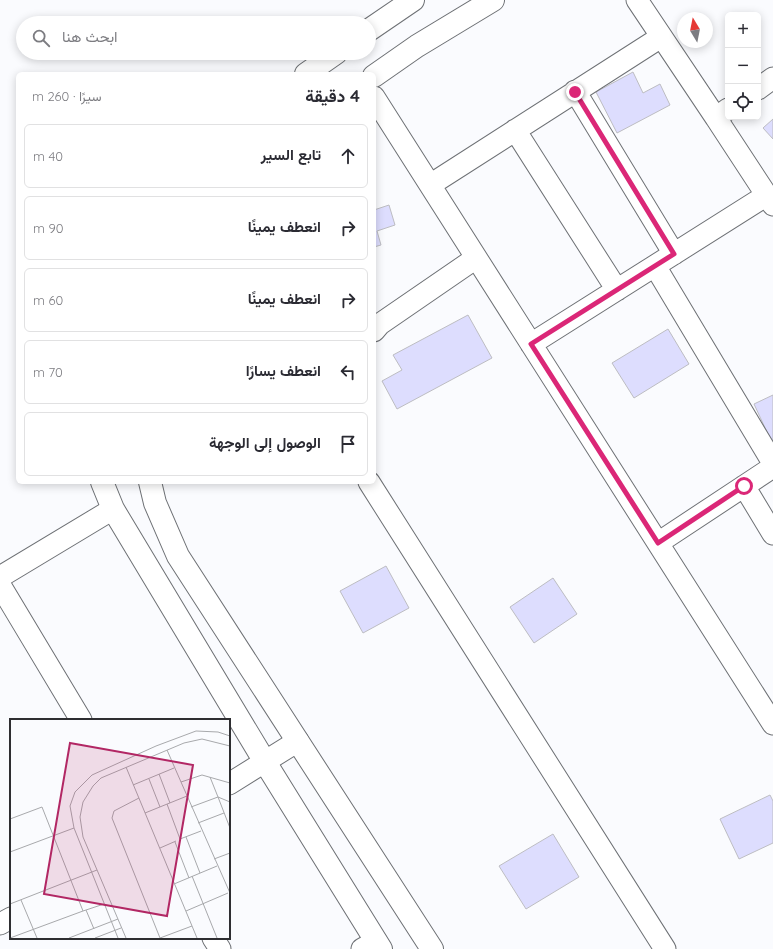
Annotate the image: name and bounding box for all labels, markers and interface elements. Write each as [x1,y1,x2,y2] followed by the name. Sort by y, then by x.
[677,12,713,48] north arrow
[725,12,761,120] map controls
[725,12,761,48] button: +
[16,16,376,60] search box
[30,27,52,49] icon: search
[62,27,118,46] text: ابحث هنا
[725,48,761,84] button: −
[566,83,584,101] route end
[725,84,761,120] button: locate
[305,85,360,106] text: 4 دقيقة
[32,88,102,104] text: سيرًا · 260 m
[261,145,321,164] text: تابع السير
[337,145,359,167] icon: ahead
[33,148,63,164] text: 40 m
[248,217,321,236] text: انعطف يمينًا
[337,217,359,239] icon: right
[33,220,63,236] text: 90 m
[248,289,321,308] text: انعطف يمينًا
[337,289,359,311] icon: right
[33,292,63,308] text: 60 m
[246,361,321,380] text: انعطف يسارًا
[337,361,359,383] icon: left
[33,364,63,380] text: 70 m
[209,433,321,452] text: الوصول إلى الوجهة
[337,433,359,455] icon: arrive
[735,477,753,495] route start
[10,719,230,939] inset map

